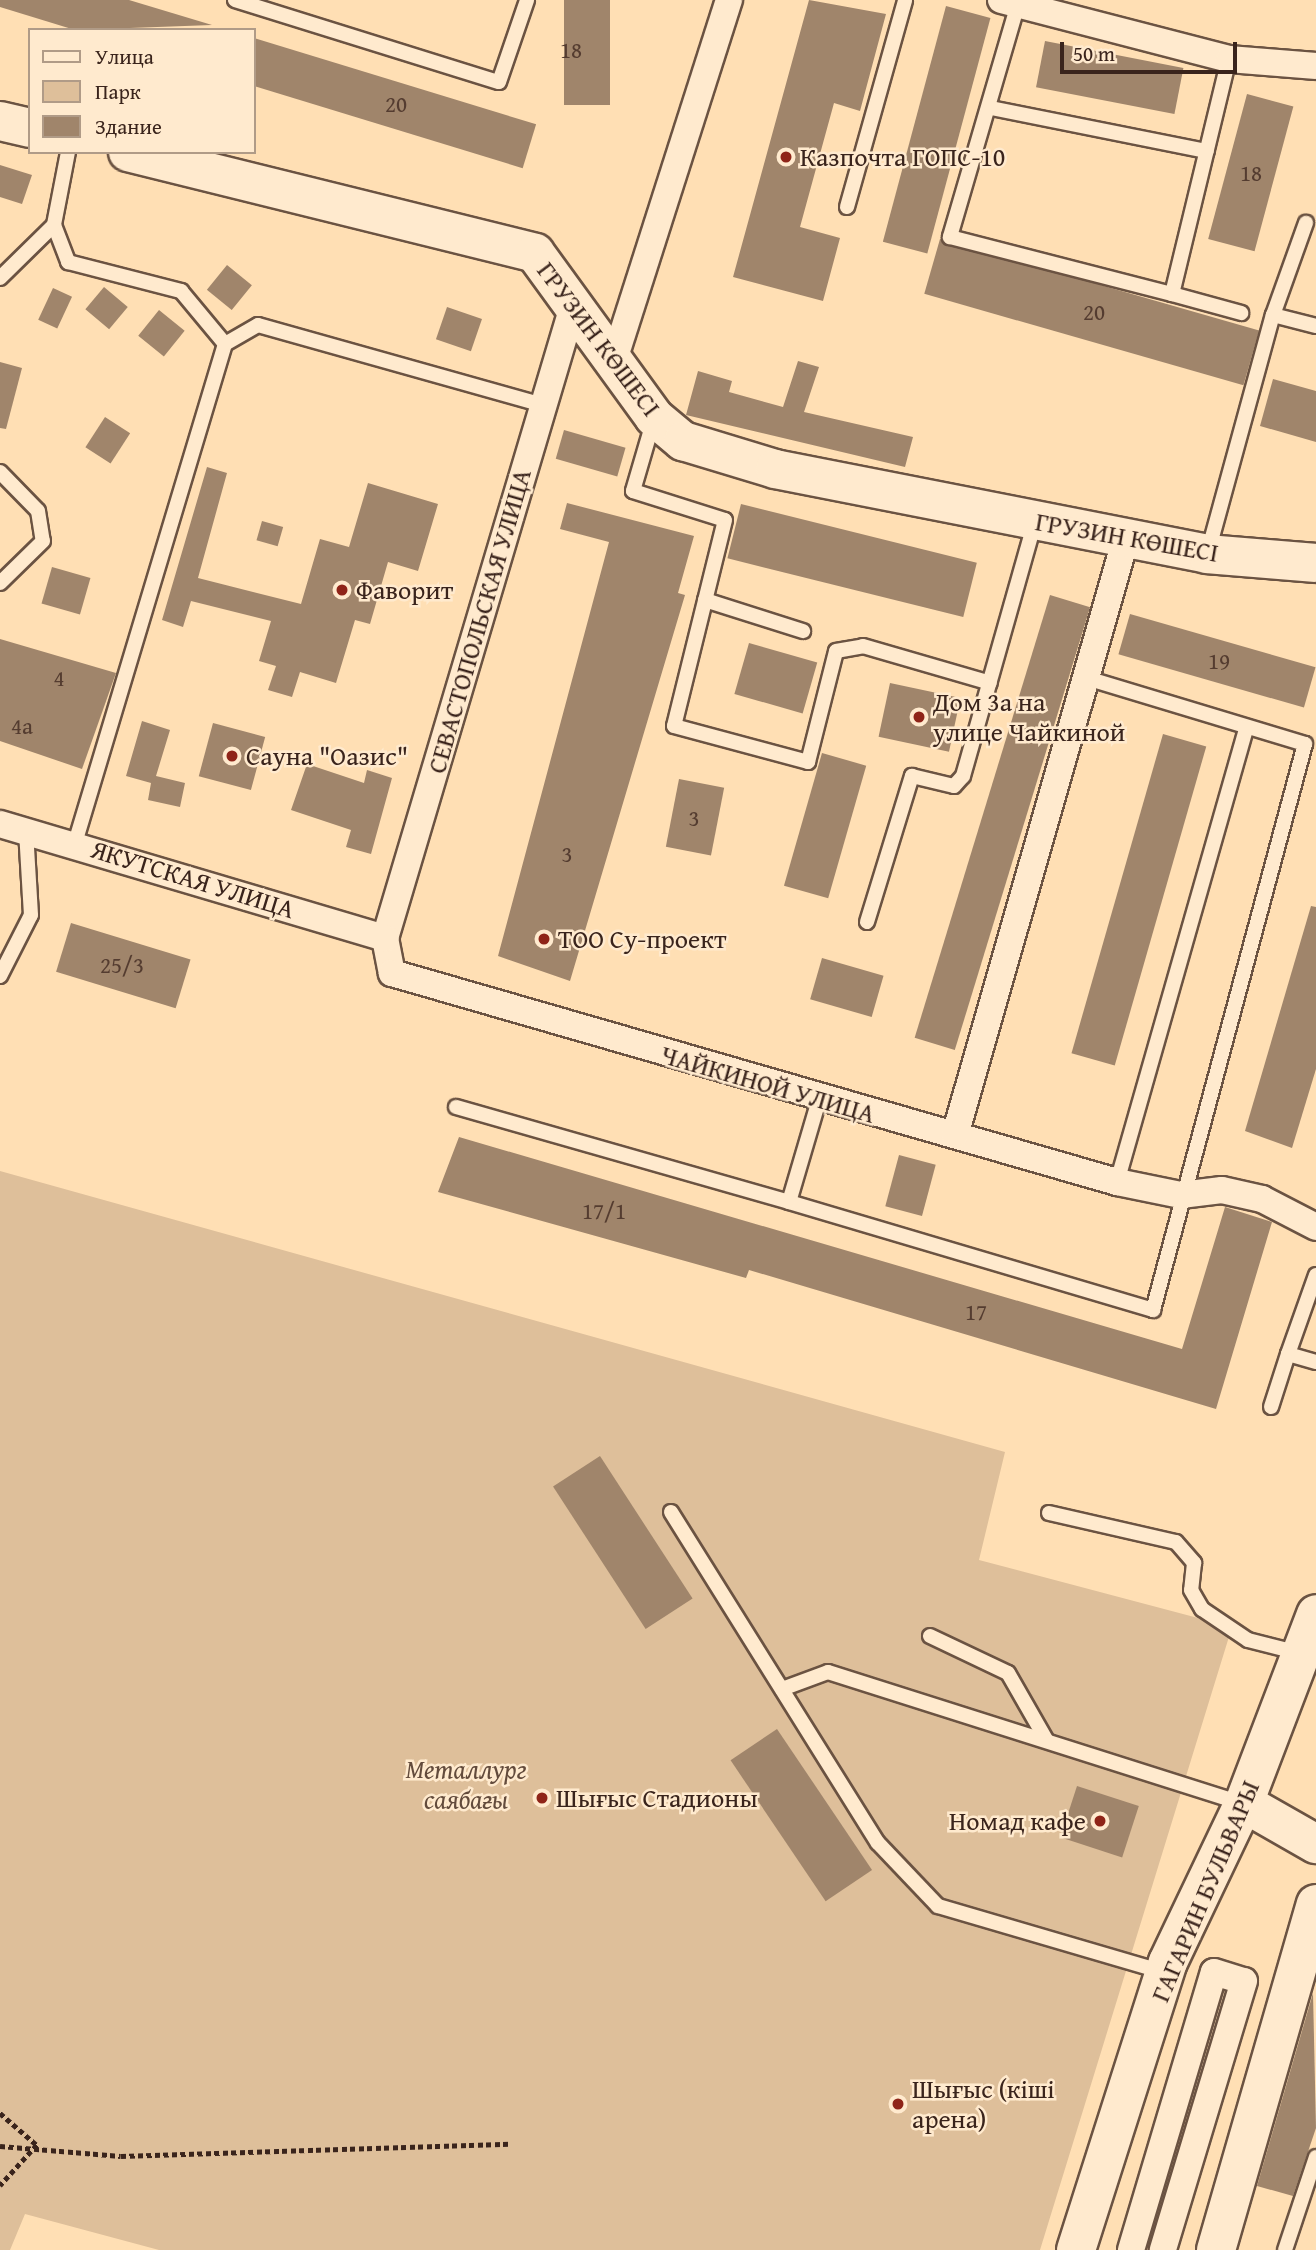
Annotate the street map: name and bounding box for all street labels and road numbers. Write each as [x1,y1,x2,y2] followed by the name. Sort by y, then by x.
[531,256,667,422] street label: ГРУЗИН КӨШЕСІ
[421,465,537,777] street label: СЕВАСТОПОЛЬСКАЯ УЛИЦА
[1033,506,1221,568] street label: ГРУЗИН КӨШЕСІ
[88,833,298,925] street label: ЯКУТСКАЯ УЛИЦА
[657,1038,879,1130] street label: ЧАЙКИНОЙ УЛИЦА
[1144,1776,1266,2006] street label: ГАГАРИН БУЛЬВАРЫ

